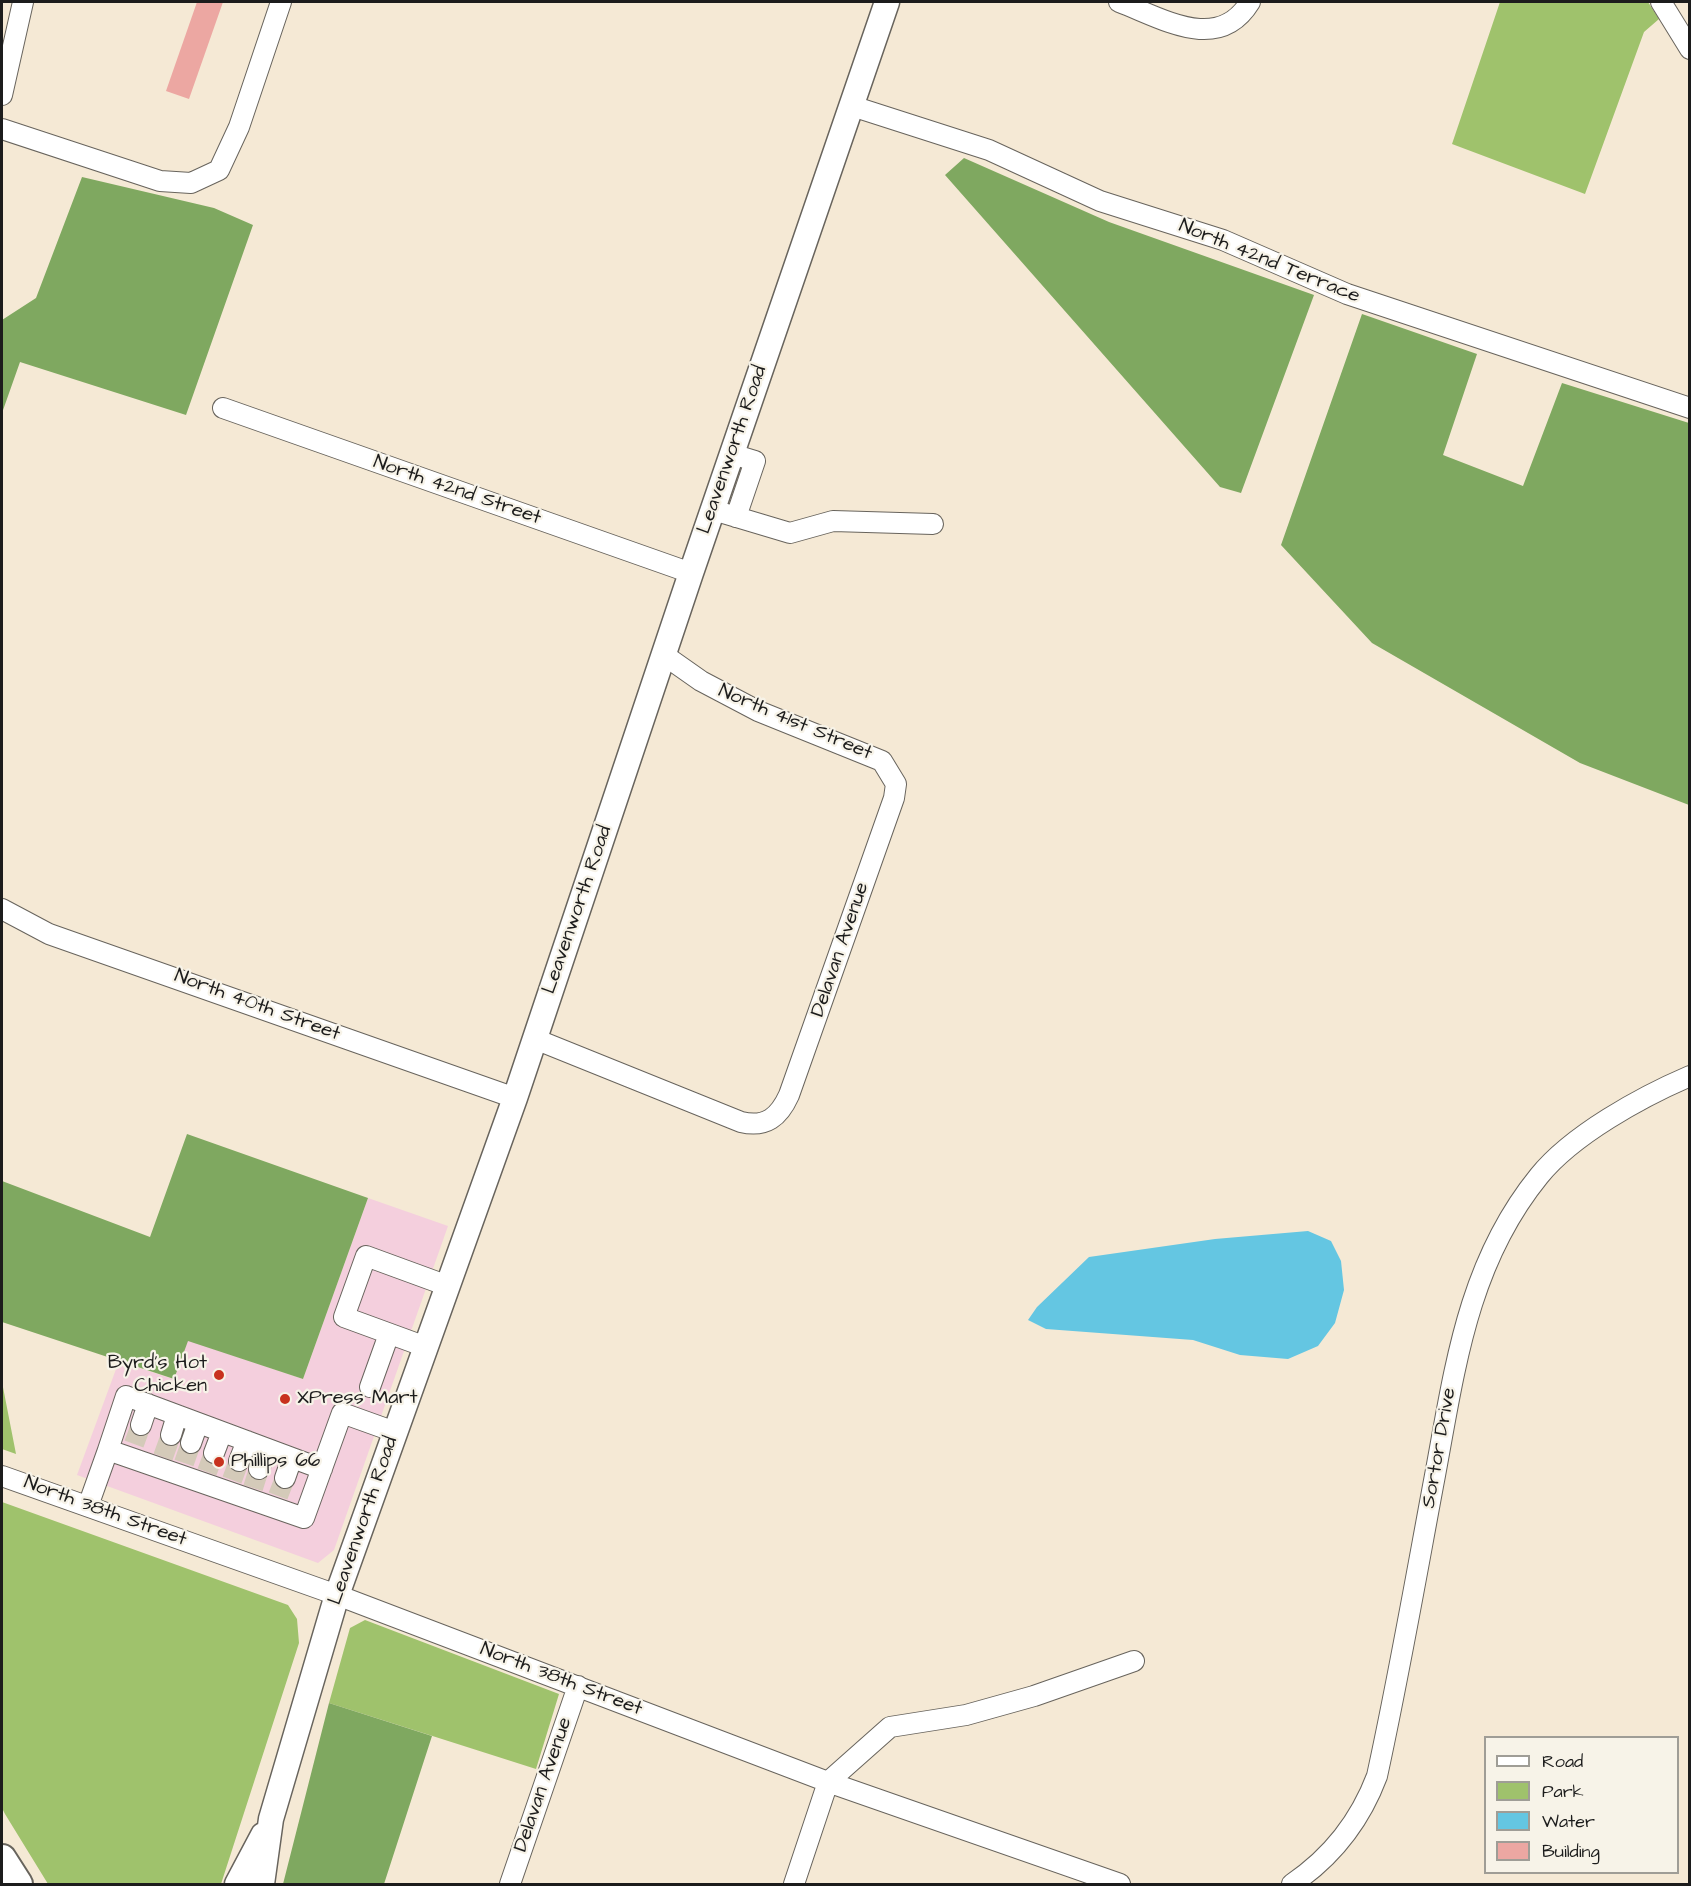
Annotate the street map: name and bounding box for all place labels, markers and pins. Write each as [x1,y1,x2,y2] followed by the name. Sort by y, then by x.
[108,1352,207,1399] place label: Byrd's Hot Chicken
[212,1368,226,1382] marker: Byrd's Hot Chicken
[297,1387,418,1411] place label: XPress Mart
[278,1392,292,1406] marker: XPress Mart
[231,1450,320,1474] place label: Phillips 66
[212,1455,226,1469] marker: Phillips 66

